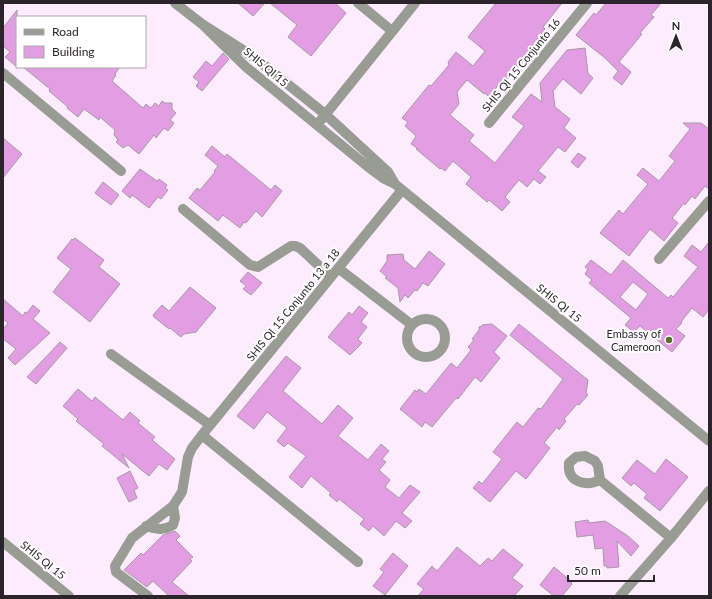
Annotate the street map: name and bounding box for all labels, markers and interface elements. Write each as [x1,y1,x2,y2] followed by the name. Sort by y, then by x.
[479,15,562,114] street label: SHIS QI 15 Conjunto 16
[16,16,146,68] legend
[656,16,696,56] north arrow
[672,19,680,32] text: N
[52,24,79,39] text: Road
[52,44,95,59] text: Building
[242,44,291,89] street label: SHIS QI 15
[243,246,342,363] street label: SHIS QI 15 Conjunto 13 a 18
[534,281,584,325] street label: SHIS QI 15
[607,327,661,353] place label: Embassy of Cameroon
[664,335,674,345] marker: Embassy of Cameroon
[18,538,68,582] street label: SHIS QI 15
[568,557,654,583] scale bar
[574,563,601,578] text: 50 m

